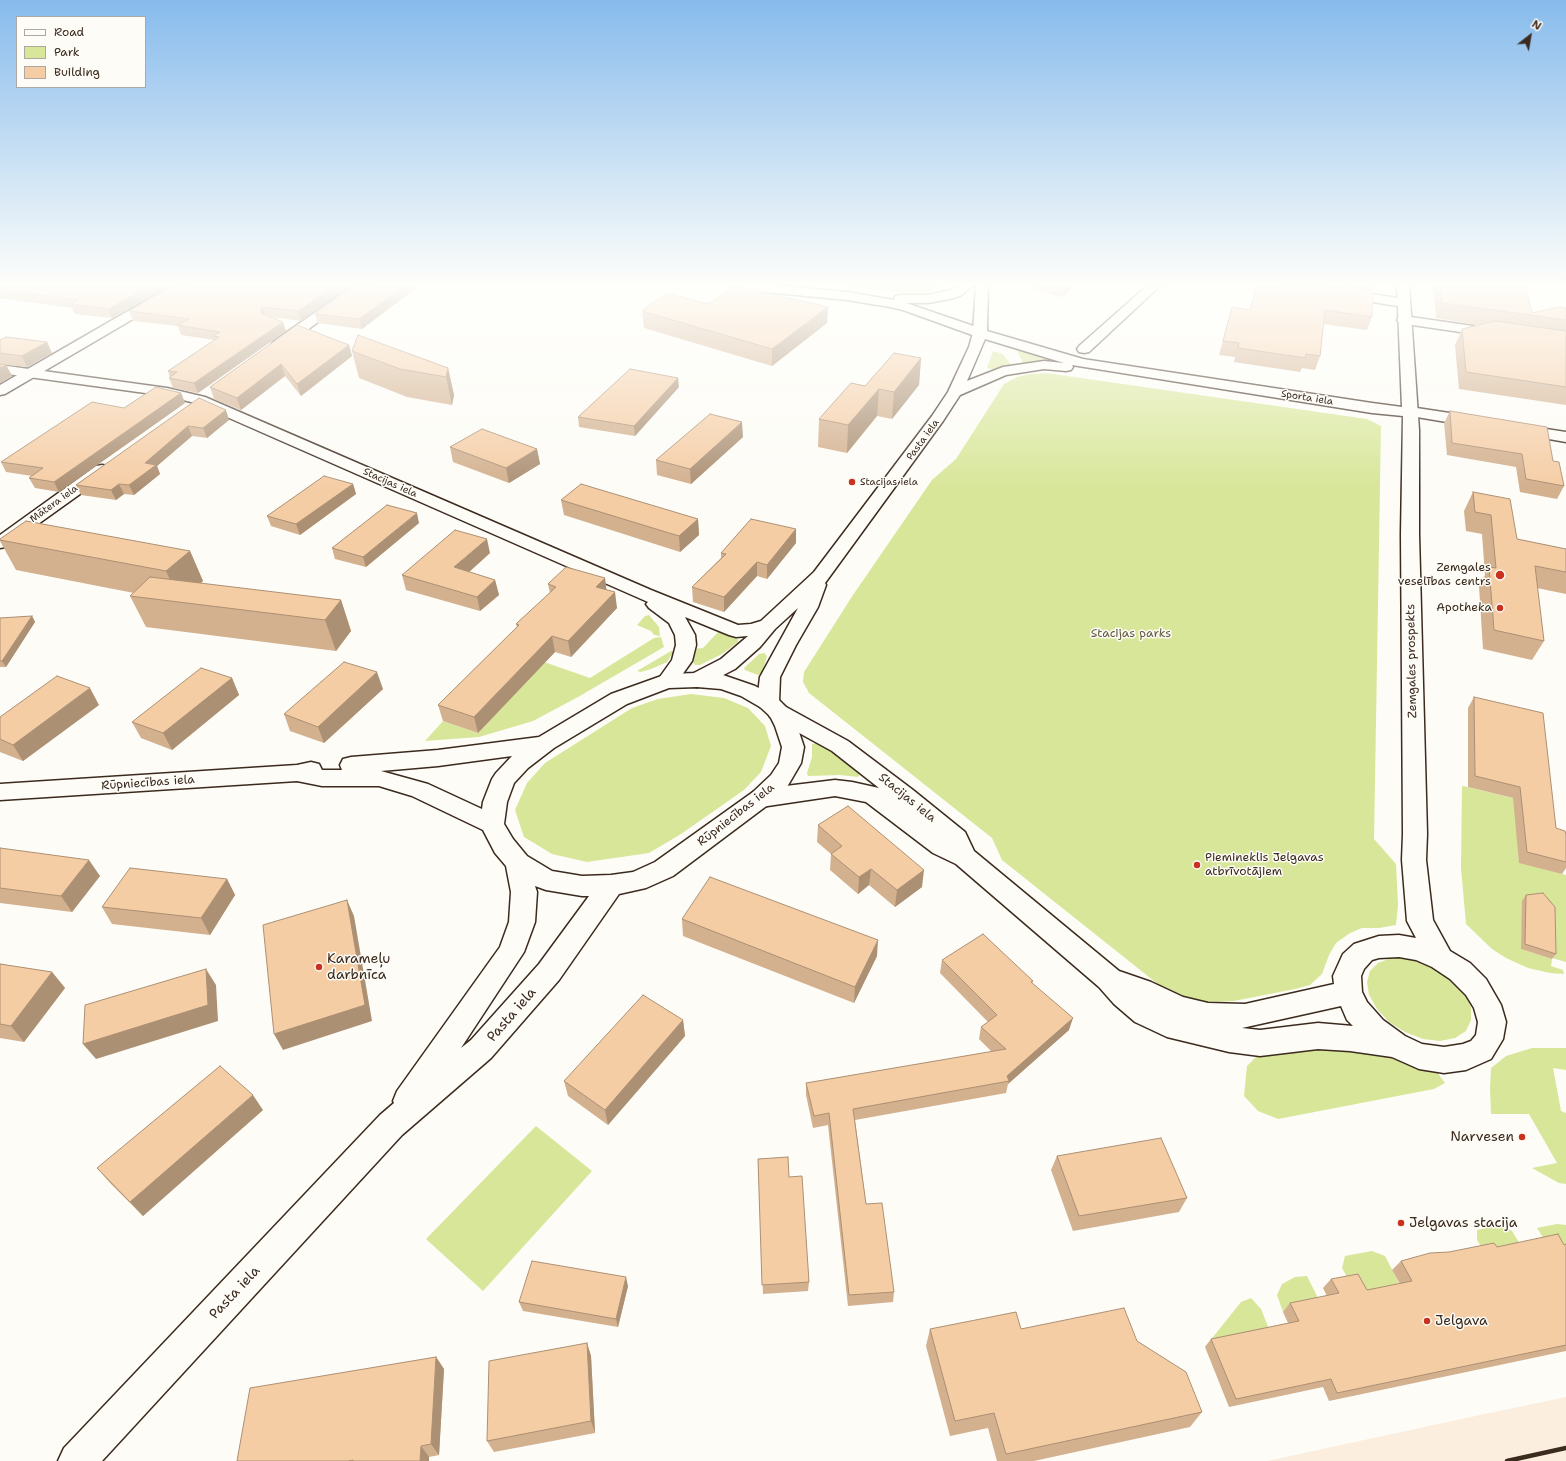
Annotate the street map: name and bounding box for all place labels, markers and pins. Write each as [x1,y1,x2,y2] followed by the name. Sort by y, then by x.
[860,476,918,488] place label: Stacijas iela
[847,477,857,487] marker: Stacijas iela
[1398,561,1491,589] place label: Zemgales veselības centrs
[1494,569,1506,581] marker: Zemgales veselības centrs
[1436,601,1492,615] place label: Apotheka
[1495,603,1505,613] marker: Apotheka
[1205,851,1324,879] place label: Piemineklis Jelgavas atbrīvotājiem
[1192,860,1202,870] marker: Piemineklis Jelgavas atbrīvotājiem
[327,951,390,984] place label: Karameļu darbnīca
[314,962,324,972] marker: Karameļu darbnīca
[1450,1129,1514,1145] place label: Narvesen
[1517,1132,1527,1142] marker: Narvesen
[1409,1215,1517,1231] place label: Jelgavas stacija
[1396,1218,1406,1228] marker: Jelgavas stacija
[1435,1313,1488,1329] place label: Jelgava
[1422,1316,1432,1326] marker: Jelgava

